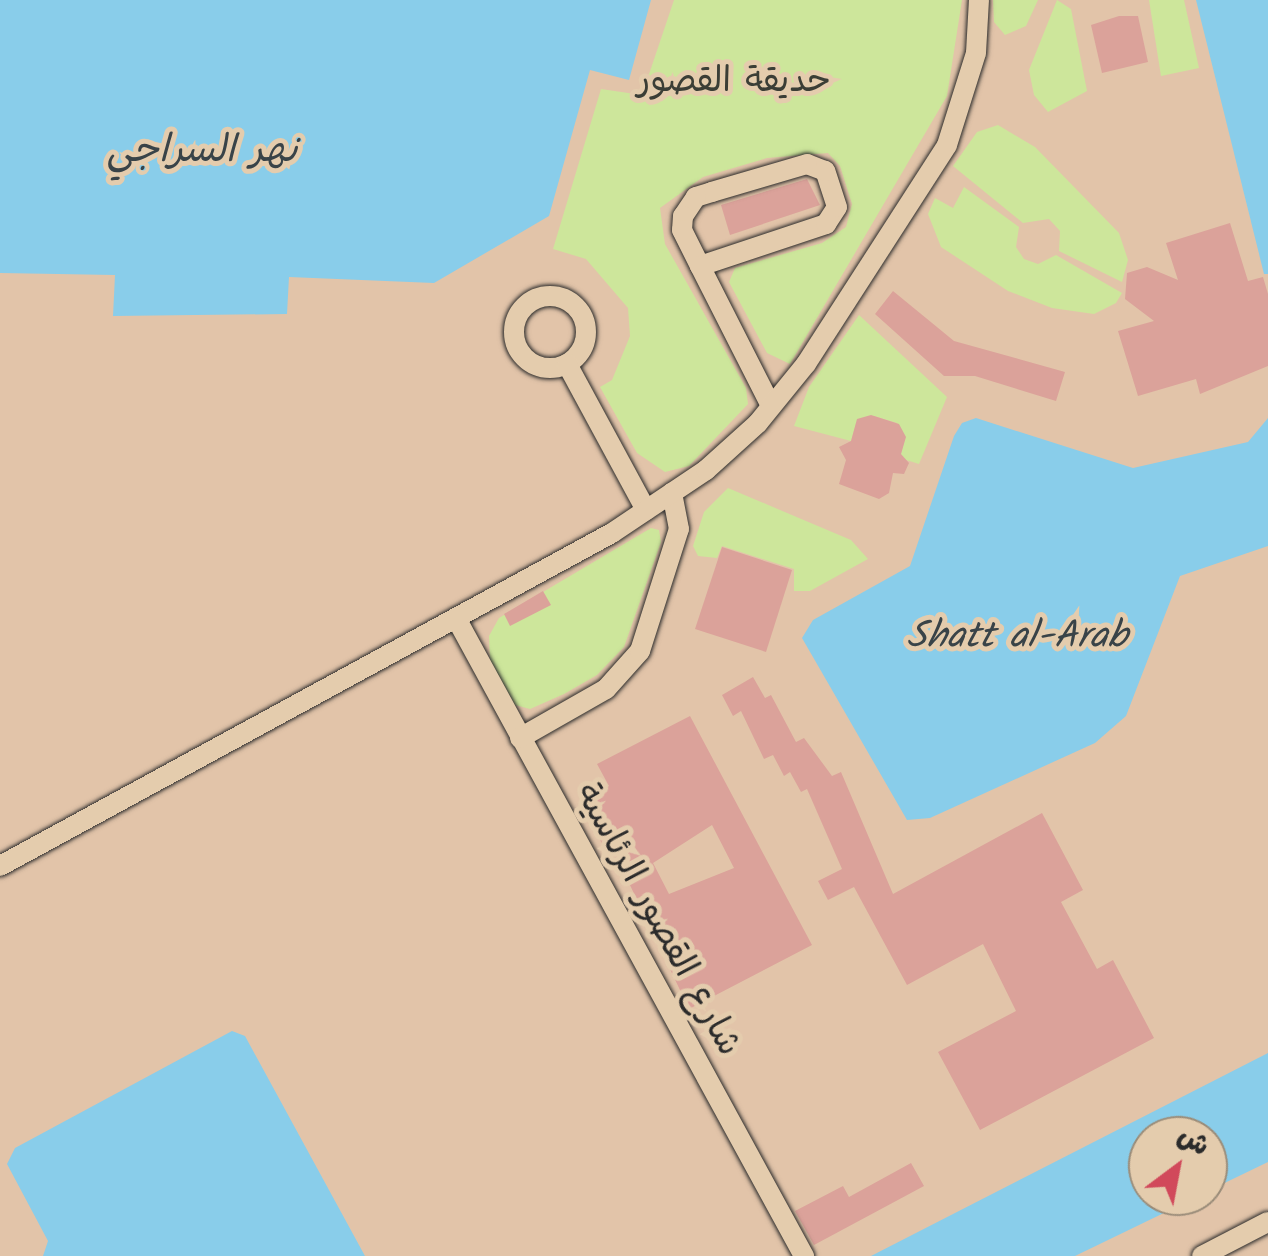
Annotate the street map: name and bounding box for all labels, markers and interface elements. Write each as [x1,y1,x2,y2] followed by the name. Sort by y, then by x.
[637,61,831,103] park label: حديقة القصور
[107,129,297,175] water label: نهر السراجي
[906,615,1128,661] water label: Shatt al-Arab
[565,776,749,1064] street label: شارع القصور الرئاسية
[1168,1115,1218,1169] text: ش
[1128,1116,1228,1216] north arrow

